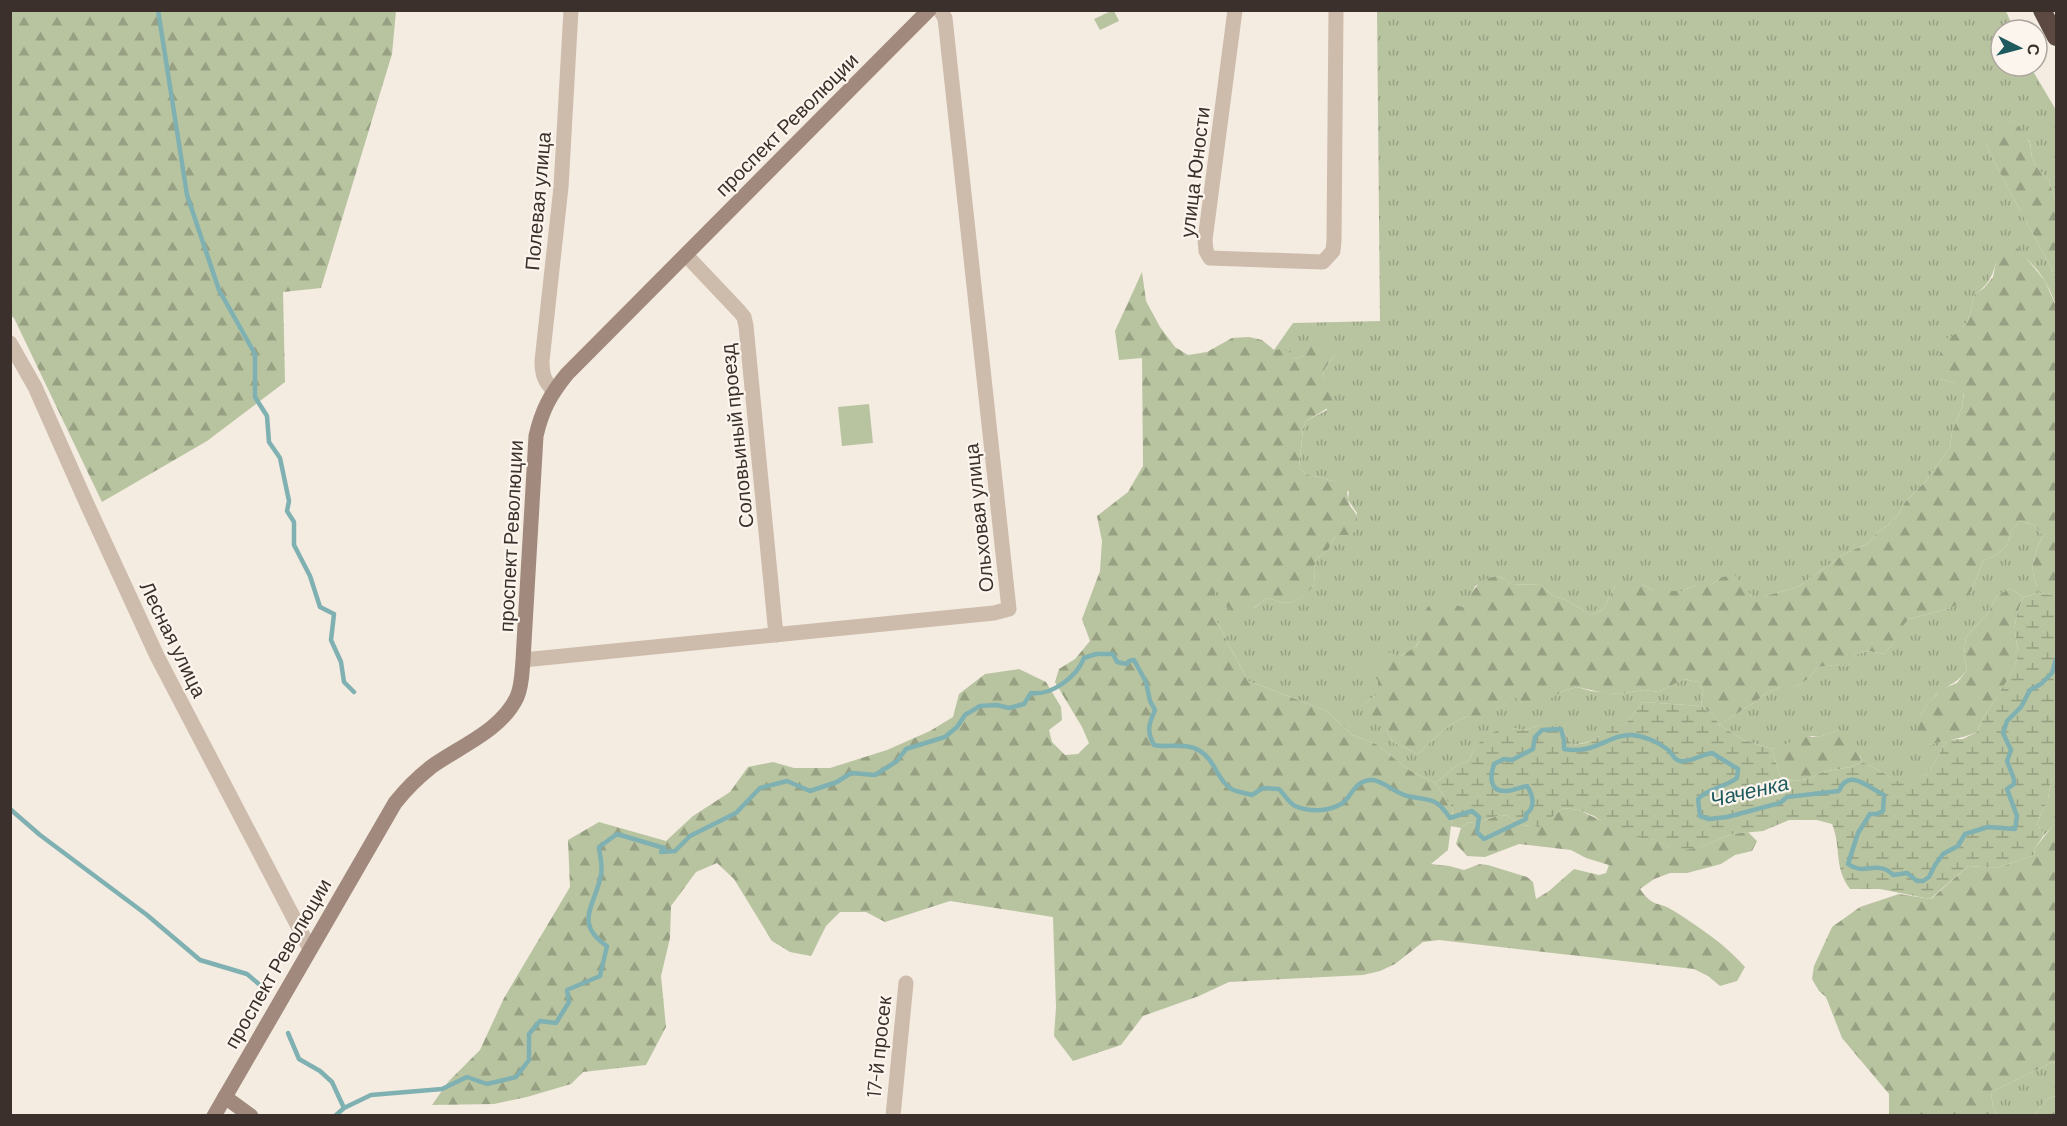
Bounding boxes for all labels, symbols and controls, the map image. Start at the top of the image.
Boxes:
north arrow [1989,18,2049,78]
text: С [2024,43,2044,57]
street label: проспект Революции [710,48,862,200]
street label: улица Юности [1174,105,1214,239]
street label: Полевая улица [519,130,555,271]
street label: Соловьиный проезд [714,342,758,529]
street label: проспект Революции [493,439,527,633]
street label: Ольховая улица [958,441,998,594]
street label: Лесная улица [136,577,213,702]
water label: Чаченка [1707,769,1791,811]
street label: проспект Революции [219,874,335,1052]
street label: 17-й просек [861,995,895,1099]

